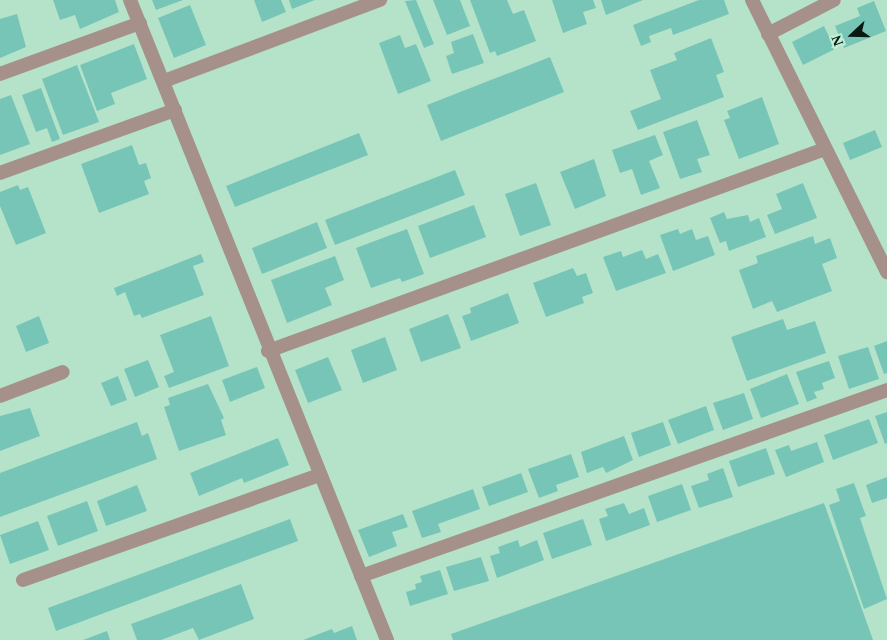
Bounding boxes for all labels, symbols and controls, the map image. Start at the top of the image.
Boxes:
north arrow [827,10,877,60]
text: N [829,33,846,48]

